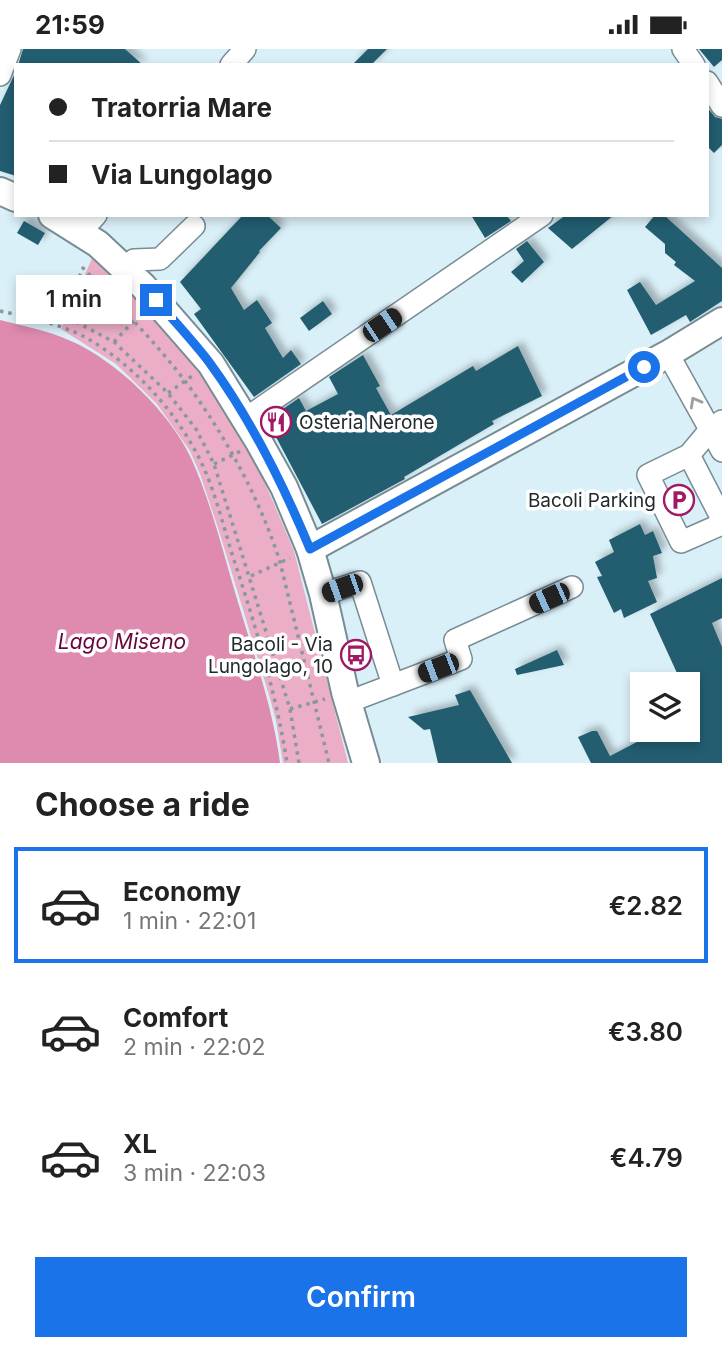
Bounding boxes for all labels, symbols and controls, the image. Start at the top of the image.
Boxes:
text: 21:59 [35,9,105,40]
text: Tratorria Mare [91,92,272,123]
text: Via Lungolago [91,159,273,190]
callout: 1 min [16,275,132,325]
route end [140,284,172,316]
text: 1 min [46,285,102,313]
car [359,305,406,345]
route start [628,351,660,383]
one-way arrow [690,397,703,410]
restaurant icon: Osteria Nerone [259,405,293,439]
place label: Osteria Nerone [299,411,435,434]
parking icon: Bacoli Parking [662,483,696,517]
place label: Bacoli Parking [528,489,656,512]
car [319,571,366,605]
car [526,580,573,616]
water label: Lago Miseno [58,629,186,654]
place label: Bacoli - Via Lungolago, 10 [208,633,333,678]
bus stop icon: Bacoli - Via Lungolago, 10 [339,638,373,672]
car [415,651,462,685]
map controls [630,672,700,742]
button: layers [630,672,700,742]
text: Choose a ride [35,785,250,824]
icon: car [39,874,102,937]
text: Economy [123,876,241,907]
text: €2.82 [609,890,683,921]
text: 1 min · 22:01 [123,907,256,935]
icon: car [39,1000,102,1063]
text: Comfort [123,1002,228,1033]
text: €3.80 [608,1016,683,1047]
text: 2 min · 22:02 [123,1033,266,1061]
icon: car [39,1126,102,1189]
text: XL [123,1128,157,1159]
text: €4.79 [610,1142,683,1173]
text: 3 min · 22:03 [123,1159,266,1187]
button: Confirm [35,1257,687,1337]

